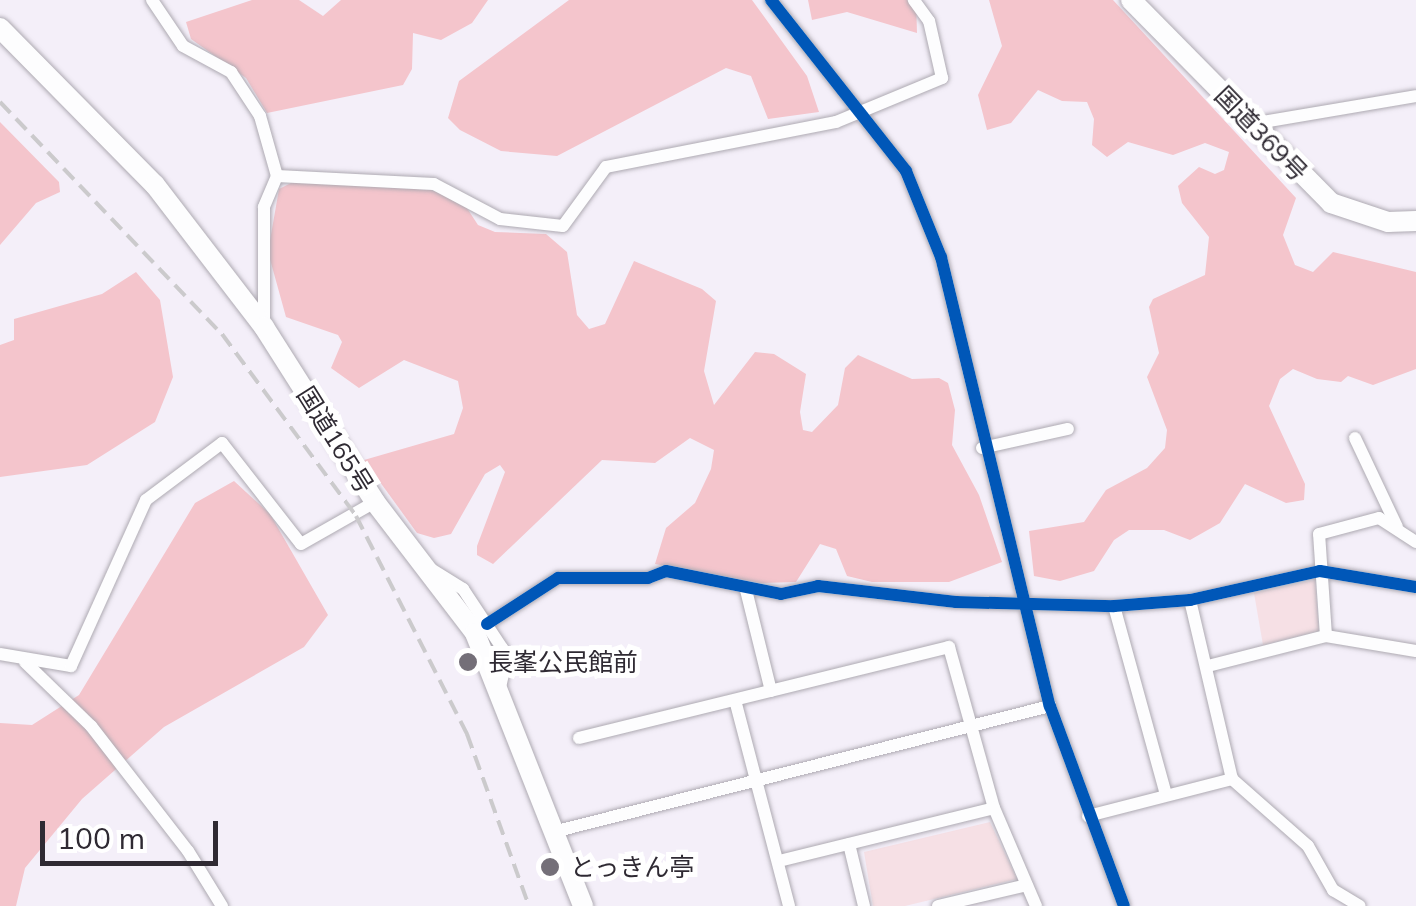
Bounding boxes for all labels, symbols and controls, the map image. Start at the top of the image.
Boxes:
street label: 国道369号 [1209,80,1313,188]
street label: 国道165号 [290,381,380,499]
place label: 長峯公民館前 [488,647,638,677]
marker: 長峯公民館前 [457,651,479,673]
scale bar [45,801,222,863]
text: 100 m [57,819,145,857]
place label: とっきん亭 [570,852,695,882]
marker: とっきん亭 [539,856,561,878]

